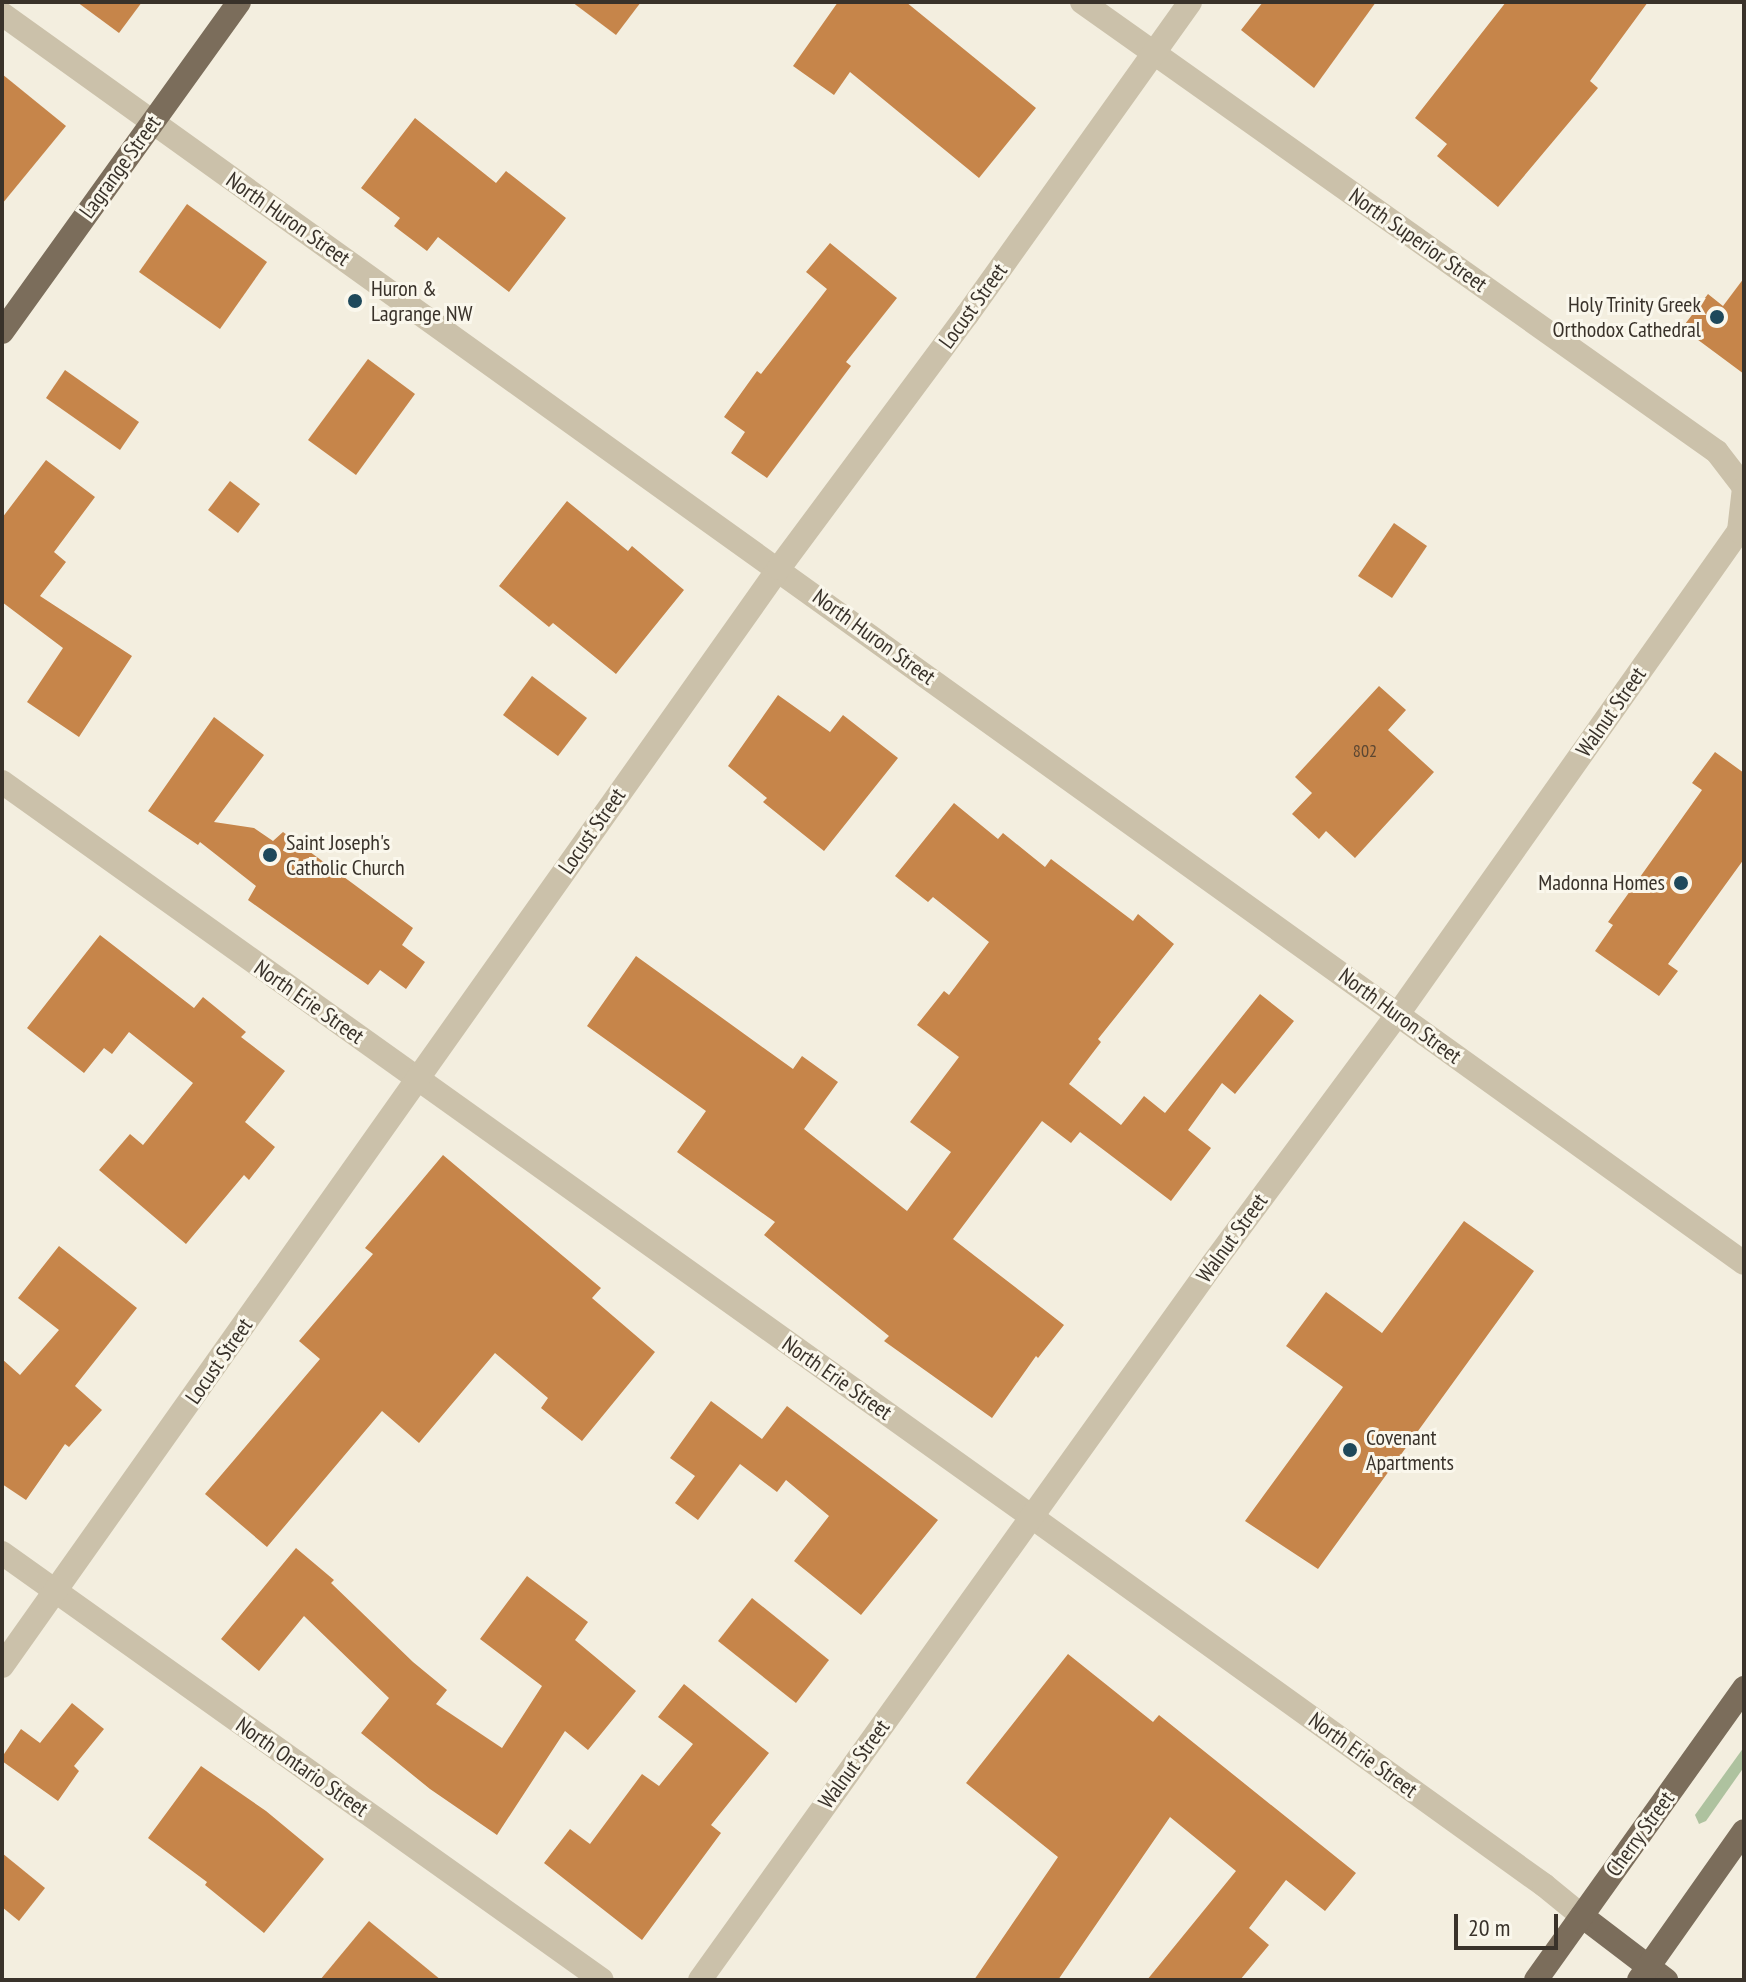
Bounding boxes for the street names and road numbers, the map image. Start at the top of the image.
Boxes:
street label: Lagrange Street [74,111,166,223]
street label: North Huron Street [221,167,355,271]
street label: North Superior Street [1344,183,1492,297]
street label: Locust Street [933,258,1013,354]
street label: North Huron Street [808,584,940,690]
street label: Walnut Street [1571,662,1651,762]
street label: Locust Street [553,783,631,879]
street label: North Erie Street [249,955,369,1049]
street label: North Huron Street [1334,963,1466,1069]
street label: Walnut Street [1191,1188,1273,1288]
street label: Locust Street [180,1313,258,1409]
street label: North Erie Street [777,1331,897,1425]
street label: North Erie Street [1304,1707,1422,1803]
street label: North Ontario Street [231,1712,373,1822]
street label: Walnut Street [813,1714,895,1814]
street label: Cherry Street [1600,1786,1680,1882]

